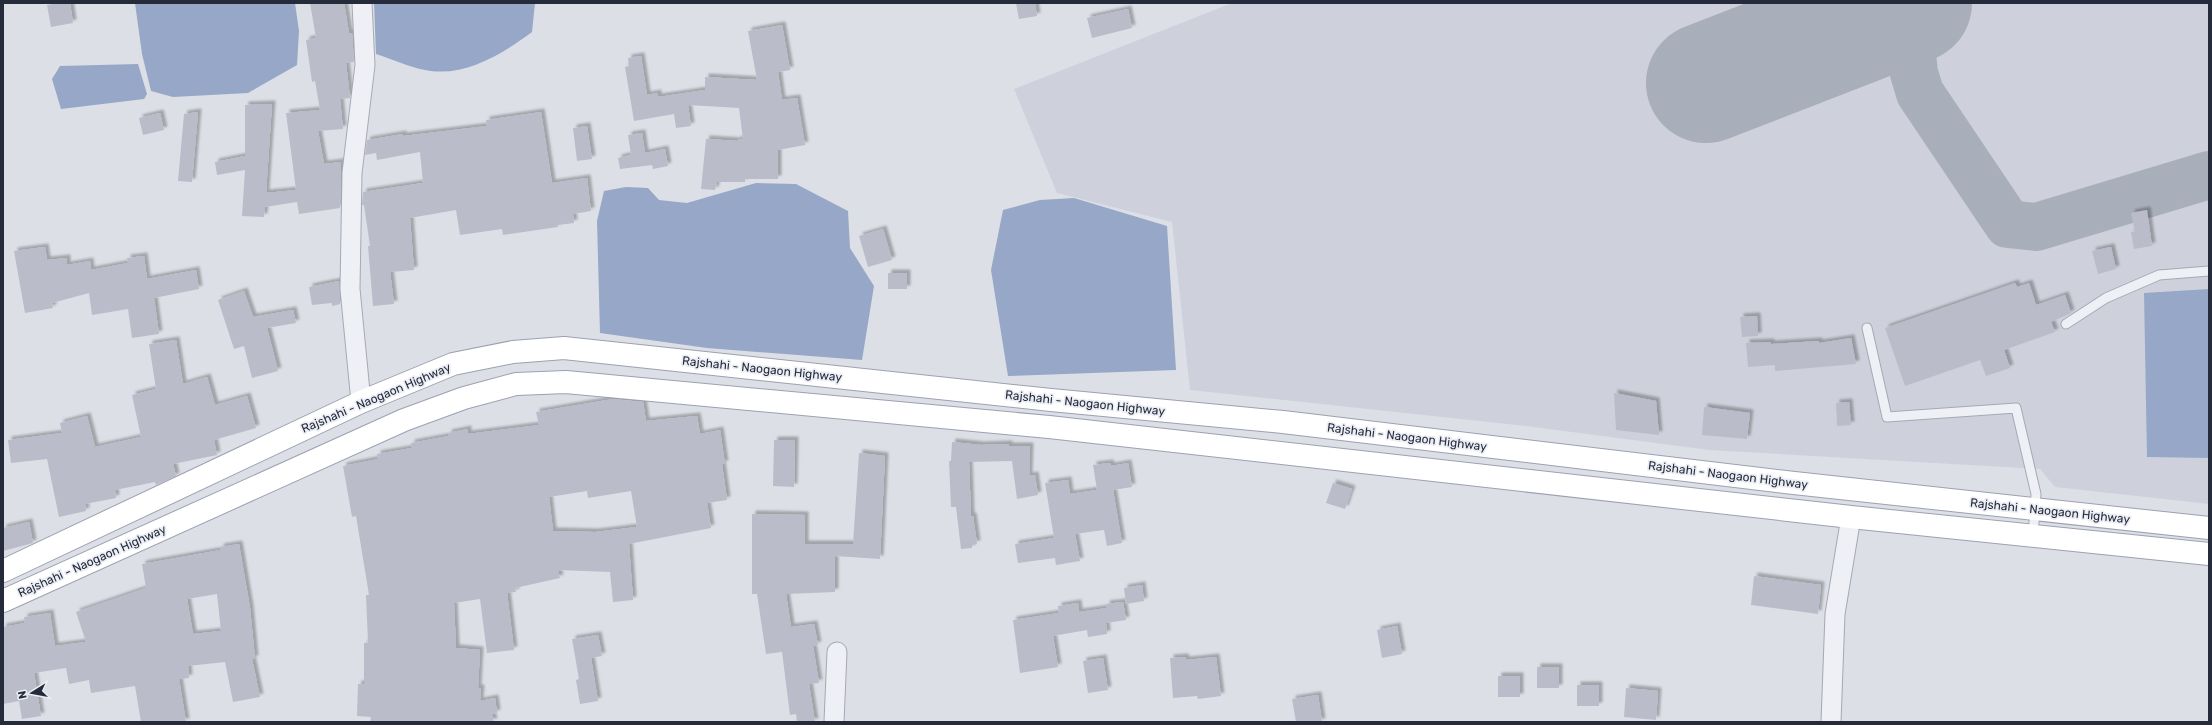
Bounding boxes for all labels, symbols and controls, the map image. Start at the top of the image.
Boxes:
street label: Rajshahi - Naogaon Highway [681,354,843,384]
street label: Rajshahi - Naogaon Highway [299,360,453,436]
street label: Rajshahi - Naogaon Highway [1004,388,1166,418]
street label: Rajshahi - Naogaon Highway [1326,420,1488,454]
street label: Rajshahi - Naogaon Highway [1647,458,1809,492]
street label: Rajshahi - Naogaon Highway [1969,496,2131,526]
street label: Rajshahi - Naogaon Highway [16,522,169,600]
north arrow [12,673,52,713]
text: N [16,690,30,700]

